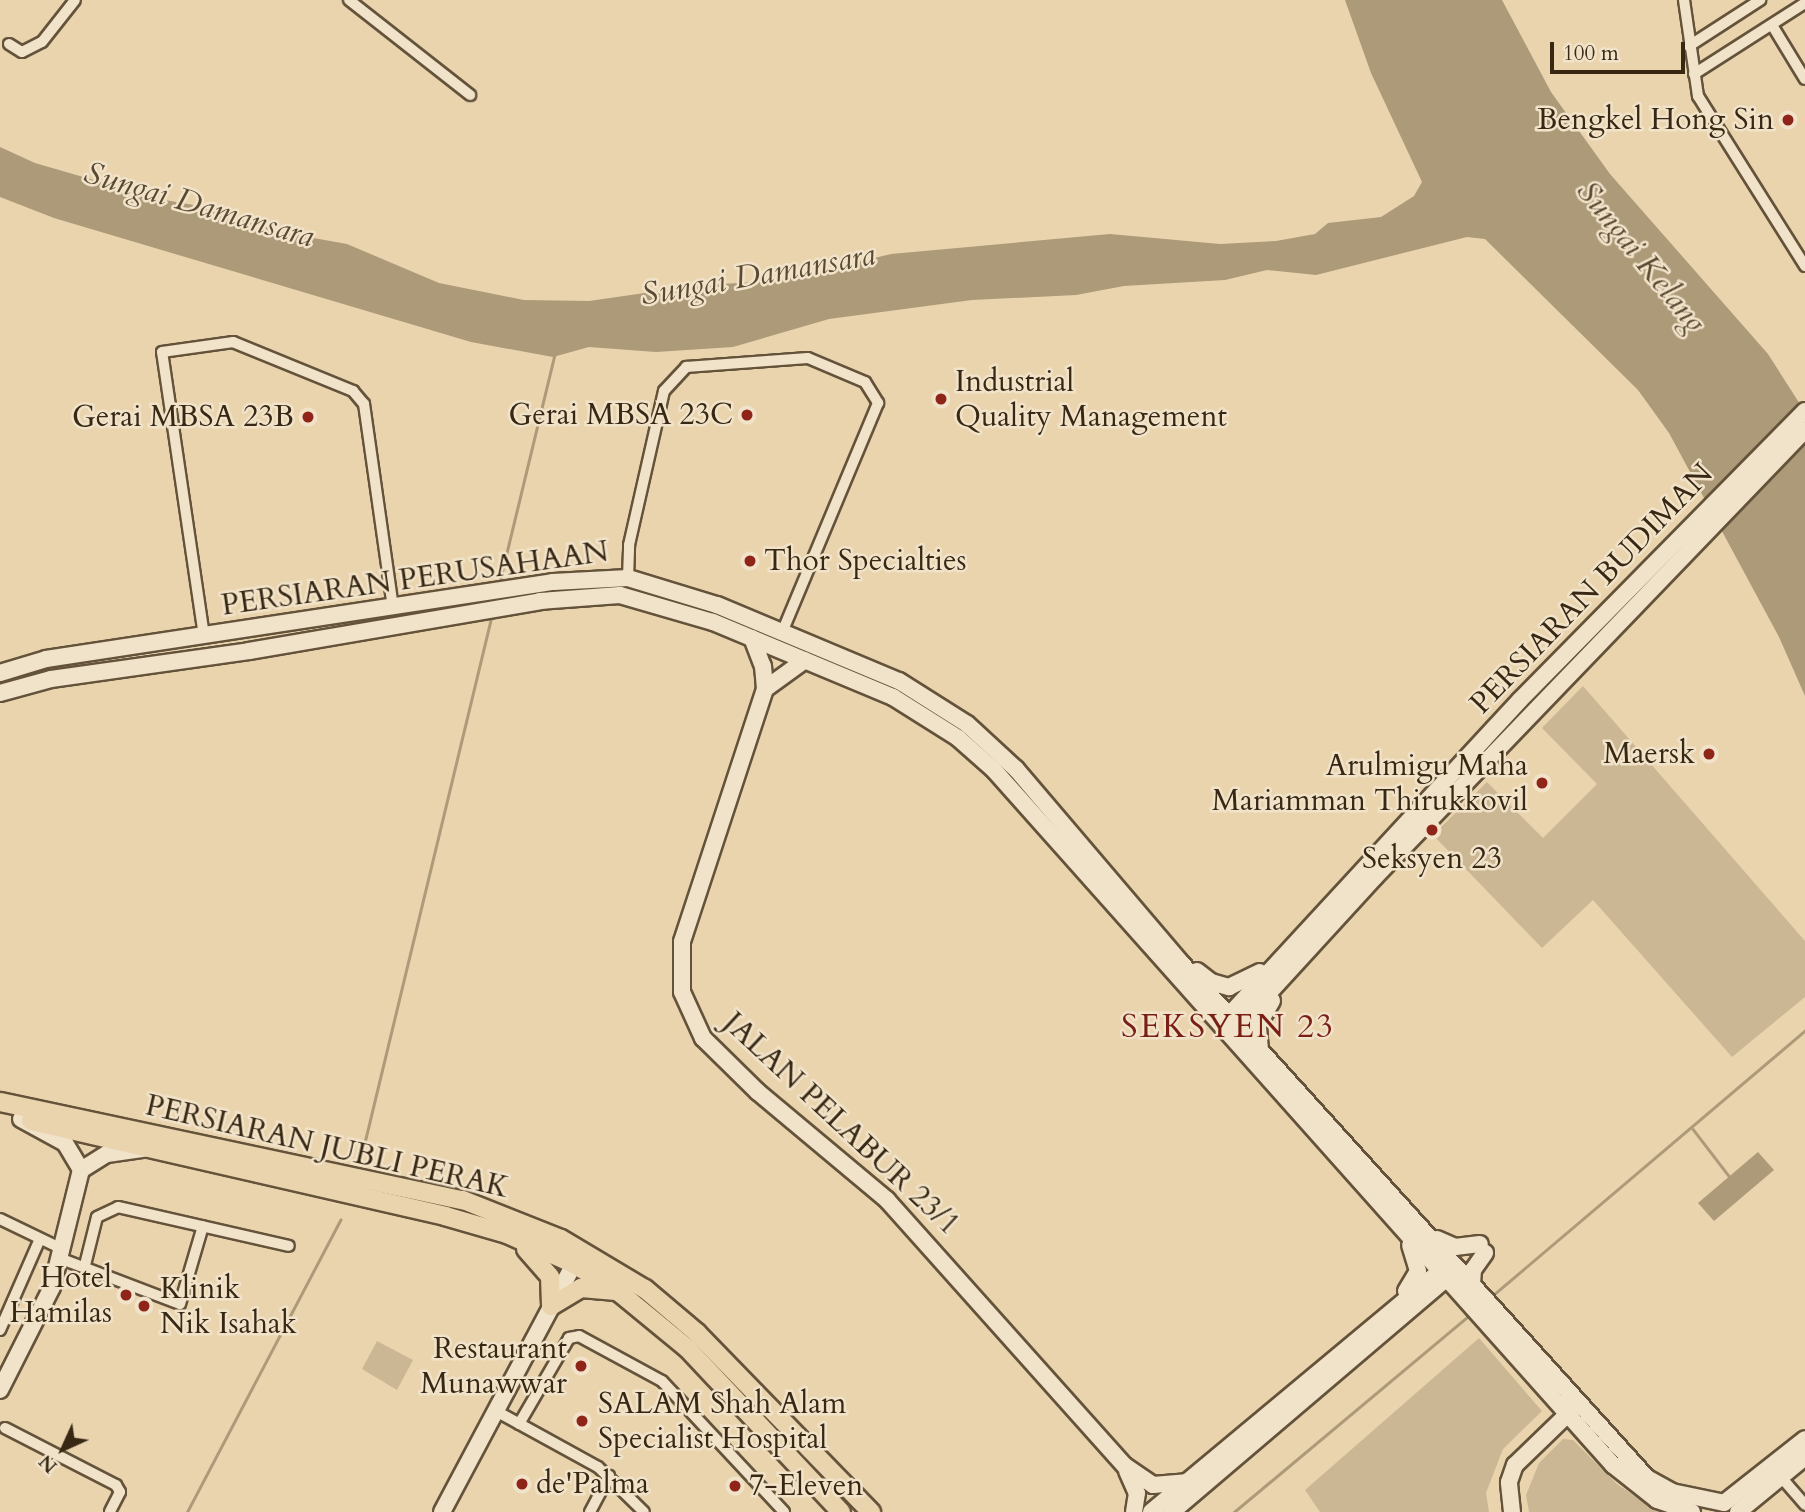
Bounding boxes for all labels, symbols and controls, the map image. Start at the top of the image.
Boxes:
scale bar [1553,28,1688,72]
text: 100 m [1563,39,1619,68]
place label: Bengkel Hong Sin [1537,102,1774,138]
marker: Bengkel Hong Sin [1780,112,1796,128]
water label: Sungai Damansara [80,154,318,256]
water label: Sungai Kelang [1568,173,1714,341]
water label: Sungai Damansara [638,235,878,315]
place label: Industrial Quality Management [955,364,1227,434]
marker: Industrial Quality Management [933,391,949,407]
place label: Gerai MBSA 23C [508,397,733,433]
place label: Gerai MBSA 23B [72,399,294,435]
marker: Gerai MBSA 23C [739,407,755,423]
marker: Gerai MBSA 23B [300,409,316,425]
street label: PERSIARAN BUDIMAN [1463,456,1721,722]
street label: PERSIARAN PERUSAHAAN [219,534,611,624]
place label: Thor Specialties [764,543,967,579]
marker: Thor Specialties [742,553,758,569]
place label: Maersk [1603,736,1695,772]
marker: Maersk [1701,746,1717,762]
place label: Arulmigu Maha Mariamman Thirukkovil [1212,748,1528,818]
marker: Arulmigu Maha Mariamman Thirukkovil [1534,775,1550,791]
marker: Seksyen 23 [1424,822,1440,838]
place label: Seksyen 23 [1362,841,1502,877]
street label: JALAN PELABUR 23/1 [715,1005,967,1243]
district label: SEKSYEN 23 [1122,1007,1334,1047]
street label: PERSIARAN JUBLI PERAK [142,1088,512,1206]
place label: Hotel Hamilas [10,1260,112,1330]
place label: Klinik Nik Isahak [160,1271,297,1342]
marker: Hotel Hamilas [118,1287,134,1303]
marker: Klinik Nik Isahak [134,1296,154,1316]
place label: Restaurant Munawwar [420,1331,567,1402]
marker: Restaurant Munawwar [573,1358,589,1374]
place label: SALAM Shah Alam Specialist Hospital [598,1386,846,1456]
marker: SALAM Shah Alam Specialist Hospital [572,1411,592,1431]
north arrow [28,1414,98,1484]
text: N [33,1449,63,1479]
place label: de'Palma [536,1466,649,1502]
place label: 7-Eleven [749,1468,863,1504]
marker: de'Palma [514,1476,530,1492]
marker: 7-Eleven [727,1478,743,1494]

